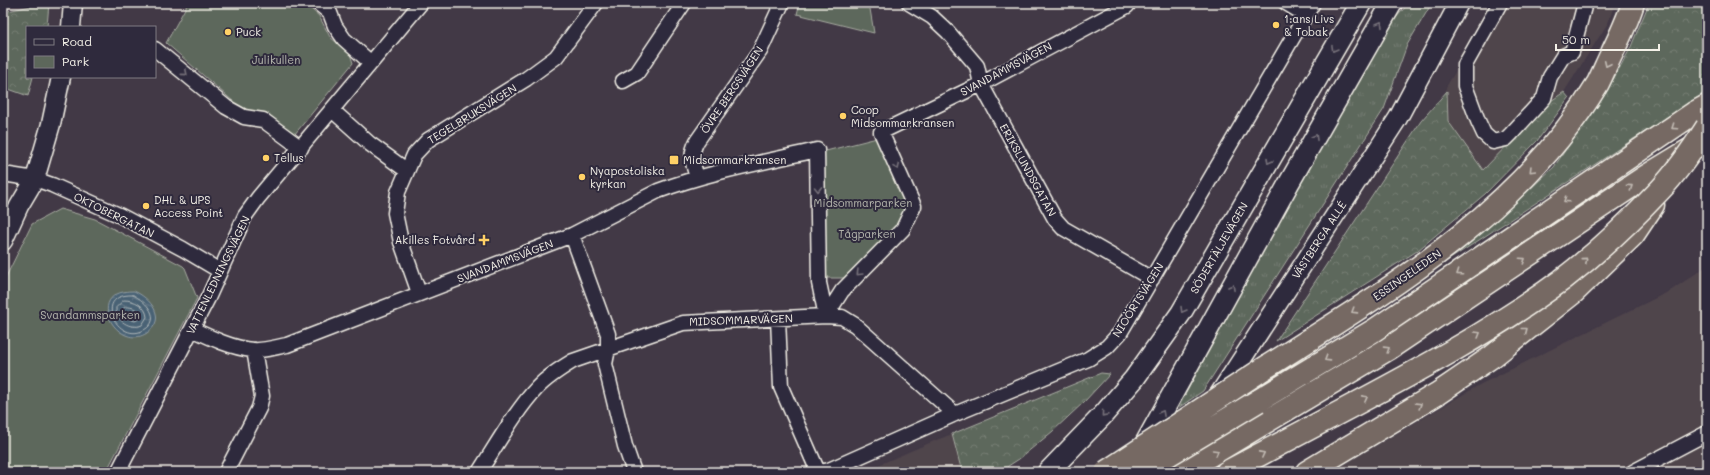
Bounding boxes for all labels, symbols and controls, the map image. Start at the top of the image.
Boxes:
place label: 1:ans Livs & Tobak [1284,11,1334,39]
marker: 1:ans Livs & Tobak [1271,20,1281,30]
one-way arrow [1375,21,1383,28]
place label: Puck [236,24,261,39]
legend [26,26,156,78]
scale bar [1556,26,1659,52]
marker: Puck [223,27,233,37]
text: 50 m [1562,31,1590,47]
text: Road [62,33,92,49]
street label: SVANDAMMSVÄGEN [957,38,1054,99]
street label: ÖVRE BERGSVÄGEN [697,43,766,136]
one-way arrow [1332,45,1339,52]
park label: Julikullen [252,52,300,67]
text: Park [62,53,89,69]
one-way arrow [1604,60,1612,68]
one-way arrow [181,69,188,76]
street label: TEGELBRUKSVÄGEN [424,80,519,147]
place label: Coop Midsommarkransen [851,102,954,130]
marker: Coop Midsommarkransen [838,111,848,121]
street label: ERIKSLUNDSGATAN [997,121,1060,219]
one-way arrow [1671,122,1678,130]
one-way arrow [1311,134,1318,141]
place label: Tellus [274,150,304,165]
place label: Midsommarkransen [683,152,786,167]
marker: Tellus [261,153,271,163]
marker: Midsommarkransen [668,154,680,166]
one-way arrow [1267,157,1274,164]
place label: Nyapostoliska kyrkan [590,163,665,191]
one-way arrow [892,163,900,171]
one-way arrow [1529,165,1537,173]
marker: Nyapostoliska kyrkan [577,172,587,182]
one-way arrow [1626,184,1633,192]
one-way arrow [814,186,822,192]
street label: OKTOBERGATAN [71,189,157,241]
place label: DHL & UPS Access Point [154,192,223,220]
park label: Midsommarparken [814,195,912,210]
one-way arrow [1563,195,1570,203]
street label: VÄSTBERGA ALLÉ [1288,198,1349,282]
street label: SÖDERTÄLJEVÄGEN [1186,199,1251,296]
marker: DHL & UPS Access Point [141,201,151,211]
street label: VATTENLEDNINGSVÄGEN [182,213,253,337]
park label: Tågparken [838,226,896,241]
place label: Akilles Fotvård [395,232,475,247]
marker: Akilles Fotvård [478,234,490,246]
street label: SVANDAMMSVÄGEN [455,235,555,286]
street label: ESSINGELEDEN [1370,245,1444,304]
one-way arrow [1518,257,1525,264]
one-way arrow [1581,258,1588,265]
street label: NIOÖRTSVÄGEN [1109,260,1167,340]
one-way arrow [856,268,864,276]
one-way arrow [1456,268,1463,275]
one-way arrow [1227,284,1234,291]
one-way arrow [1180,306,1187,313]
park label: Svandammsparken [40,307,140,322]
one-way arrow [1351,307,1358,314]
street label: MIDSOMMARVÄGEN [689,310,793,329]
one-way arrow [1521,328,1528,335]
one-way arrow [1474,332,1481,339]
one-way arrow [1383,347,1390,354]
one-way arrow [1324,355,1331,362]
one-way arrow [1361,396,1369,403]
one-way arrow [1415,402,1422,410]
one-way arrow [1102,409,1109,416]
one-way arrow [1157,410,1165,417]
one-way arrow [1212,450,1219,457]
one-way arrow [1258,451,1265,458]

